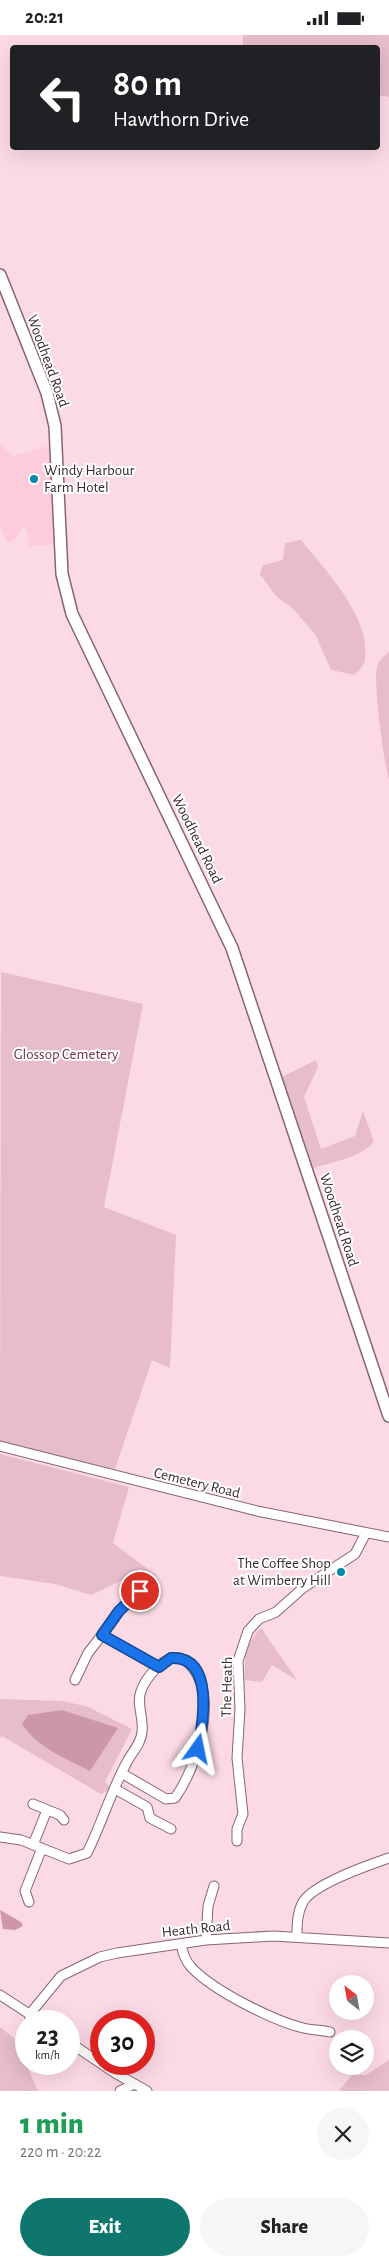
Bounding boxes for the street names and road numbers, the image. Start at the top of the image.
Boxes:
street label: Woodhead Road [24,313,72,409]
street label: Woodhead Road [169,792,225,886]
street label: Woodhead Road [317,1172,361,1269]
street label: Cemetery Road [152,1465,242,1501]
street label: The Heath [219,1656,235,1718]
street label: Heath Road [161,1918,231,1940]

